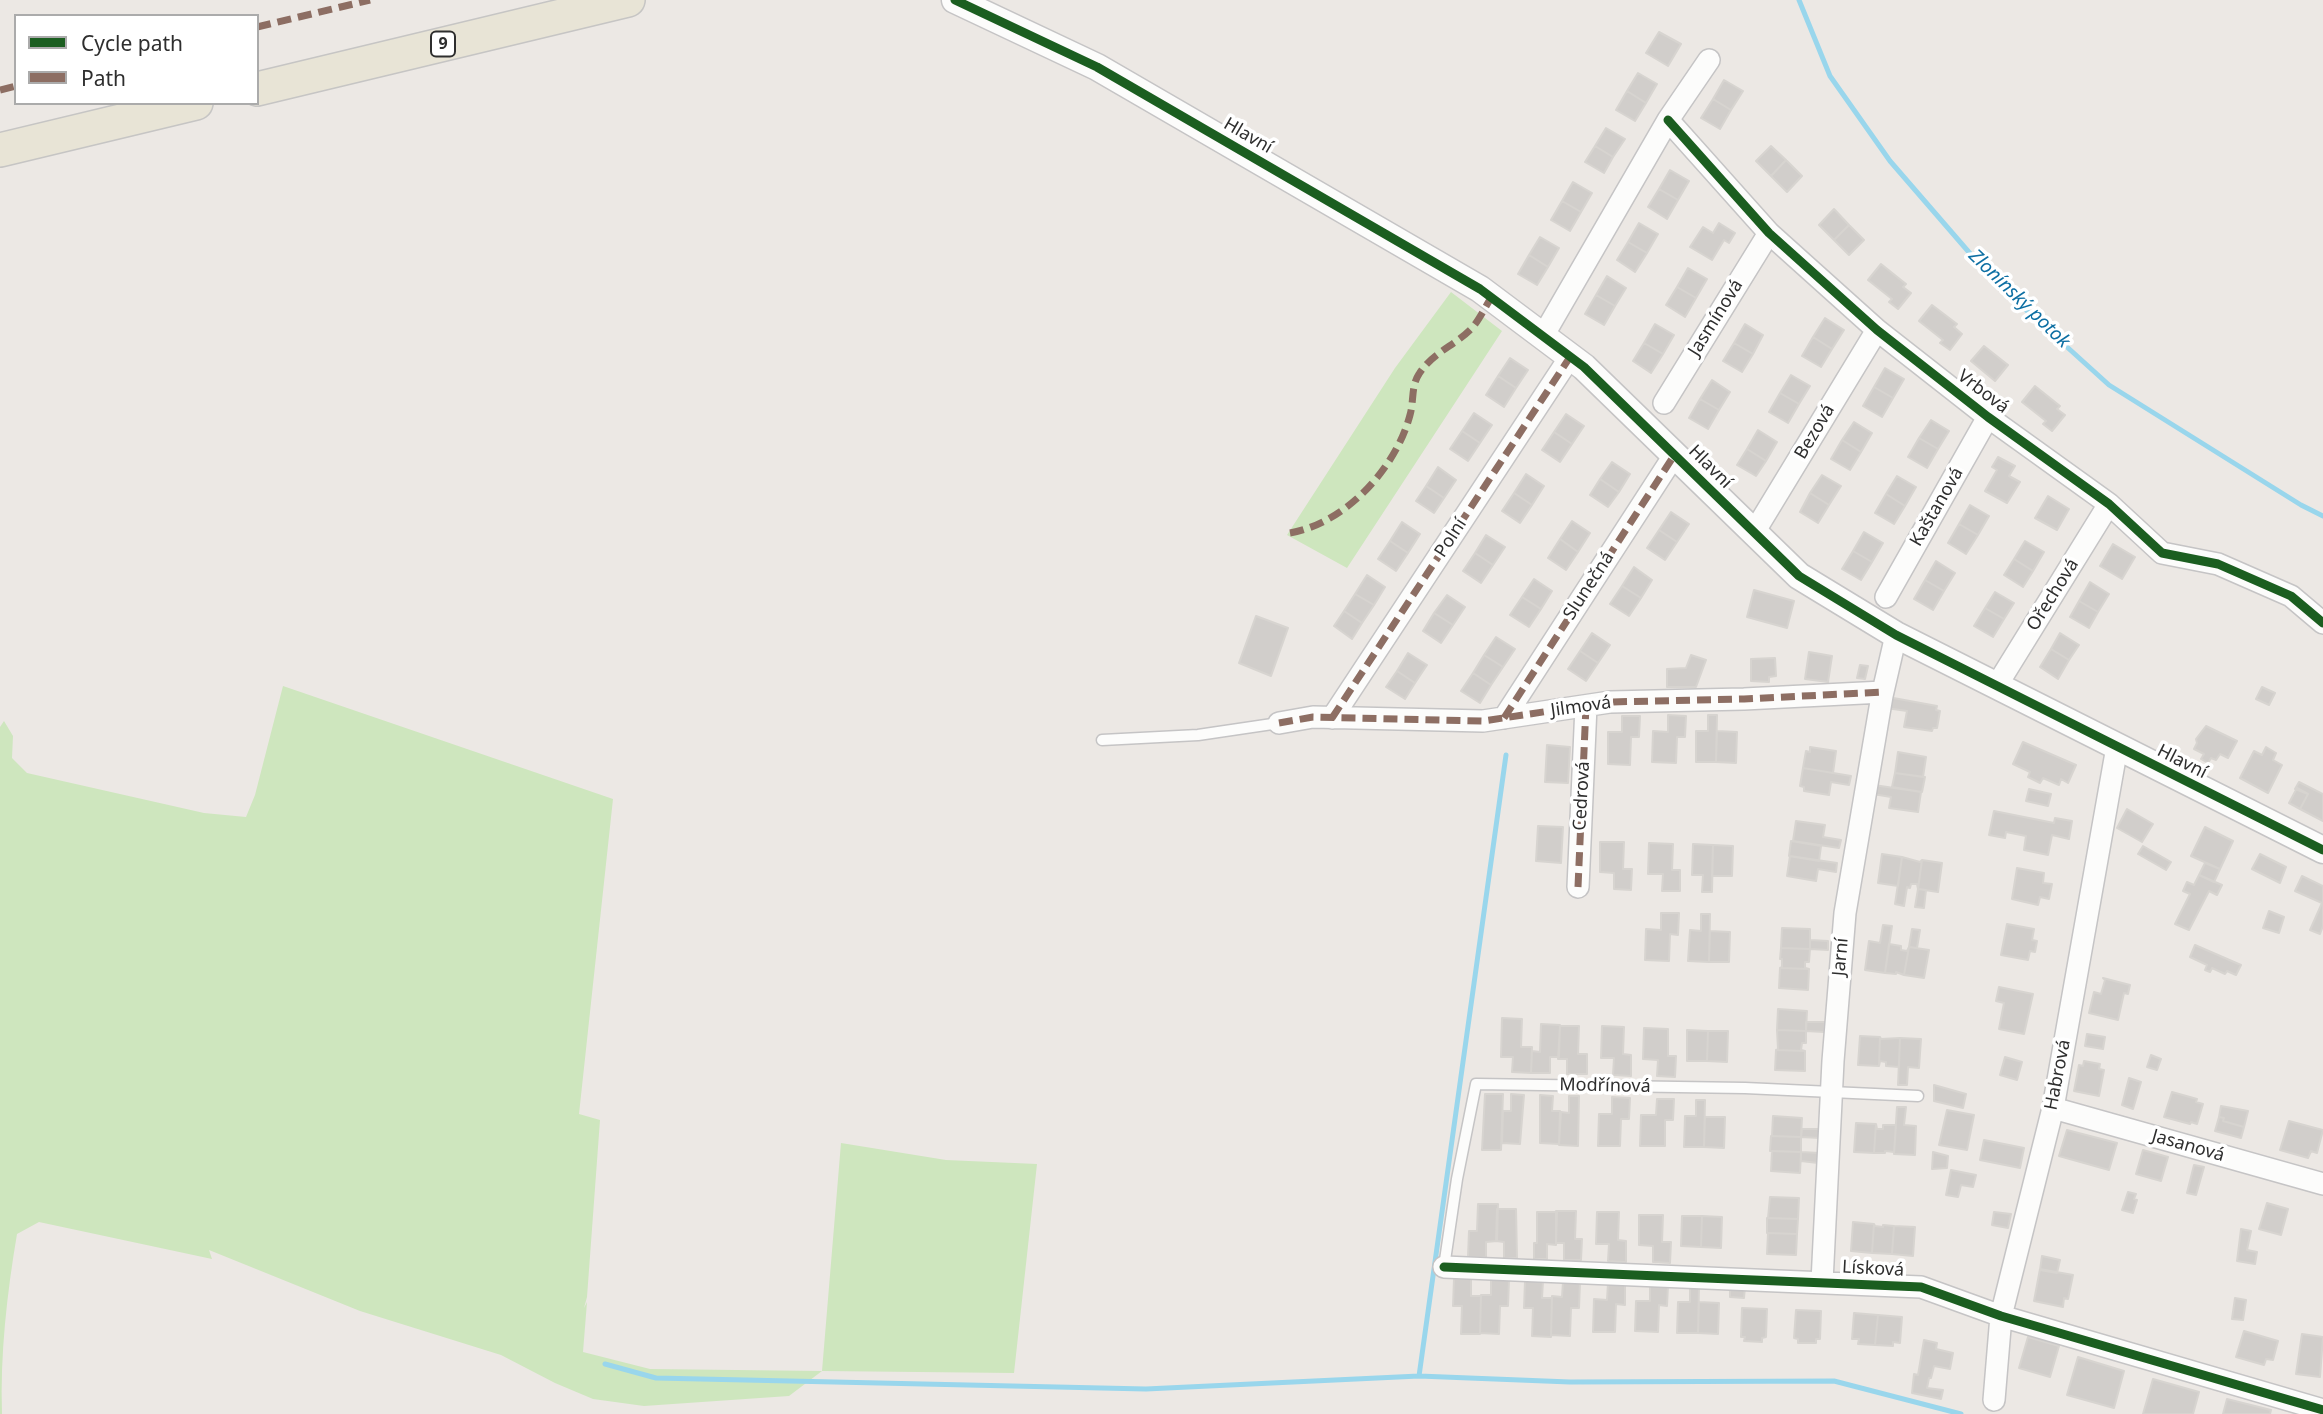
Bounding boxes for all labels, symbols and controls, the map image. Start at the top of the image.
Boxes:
legend [14,14,259,105]
text: Cycle path [81,29,183,57]
road number: 9 [431,32,455,56]
text: Path [81,64,126,92]
street label: Hlavní [1220,113,1276,159]
water label: Zlonínský potok [1964,245,2074,353]
street label: Jasmínová [1684,276,1748,360]
street label: Vrbová [1953,366,2013,418]
street label: Bezová [1790,401,1840,463]
street label: Hlavní [1684,441,1736,493]
street label: Kaštanová [1906,464,1968,550]
street label: Polní [1430,514,1472,562]
street label: Slunečná [1559,548,1619,624]
street label: Ořechová [2022,555,2084,635]
street label: Jilmová [1549,692,1613,722]
street label: Hlavní [2153,740,2211,784]
street label: Cedrová [1569,761,1595,831]
street label: Jarní [1829,937,1853,977]
street label: Habrová [2041,1038,2075,1112]
street label: Modřínová [1559,1074,1651,1098]
street label: Jasanová [2149,1125,2227,1167]
street label: Lísková [1841,1257,1905,1281]

